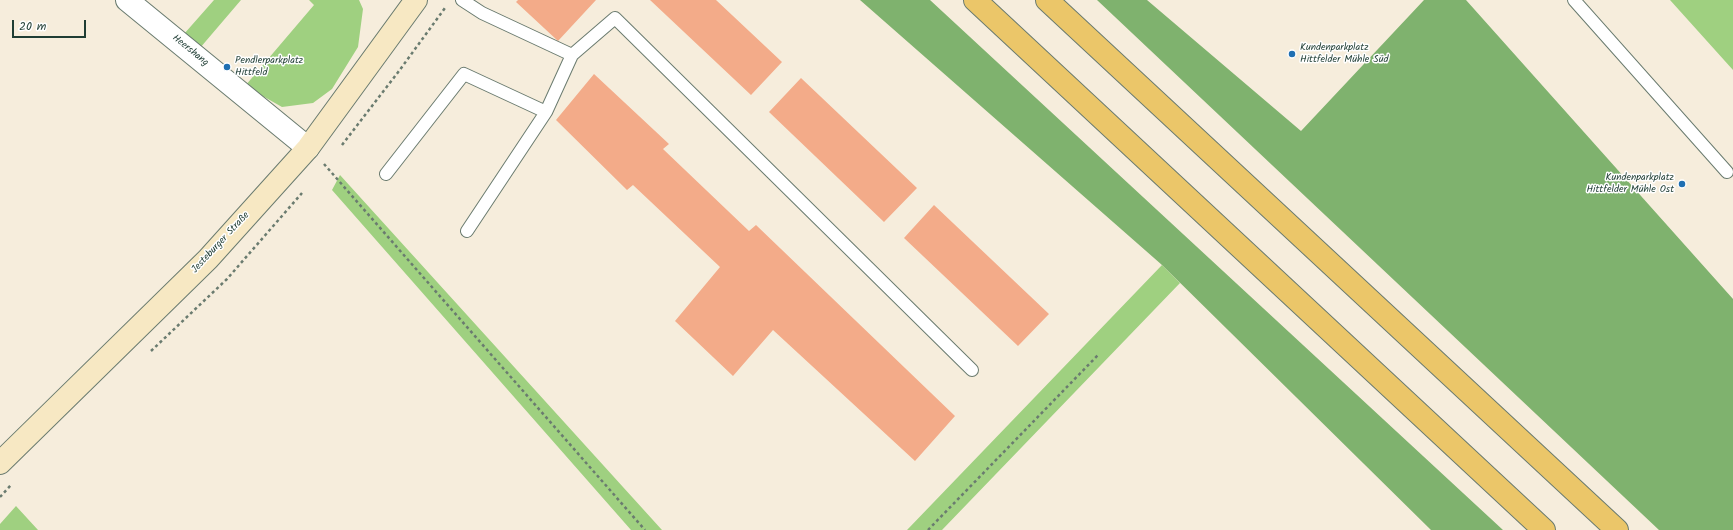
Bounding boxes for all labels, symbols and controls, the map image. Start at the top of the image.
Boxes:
scale bar [14,12,88,38]
text: 20 m [19,17,46,36]
street label: Heershang [169,33,211,69]
place label: Kundenparkplatz Hittfelder Mühle Süd [1300,42,1388,66]
marker: Kundenparkplatz Hittfelder Mühle Süd [1287,49,1297,59]
place label: Pendlerparkplatz Hittfeld [235,55,303,78]
marker: Pendlerparkplatz Hittfeld [222,62,232,72]
place label: Kundenparkplatz Hittfelder Mühle Ost [1586,172,1674,196]
marker: Kundenparkplatz Hittfelder Mühle Ost [1677,179,1687,189]
street label: Jesteburger Straße [190,210,252,276]

